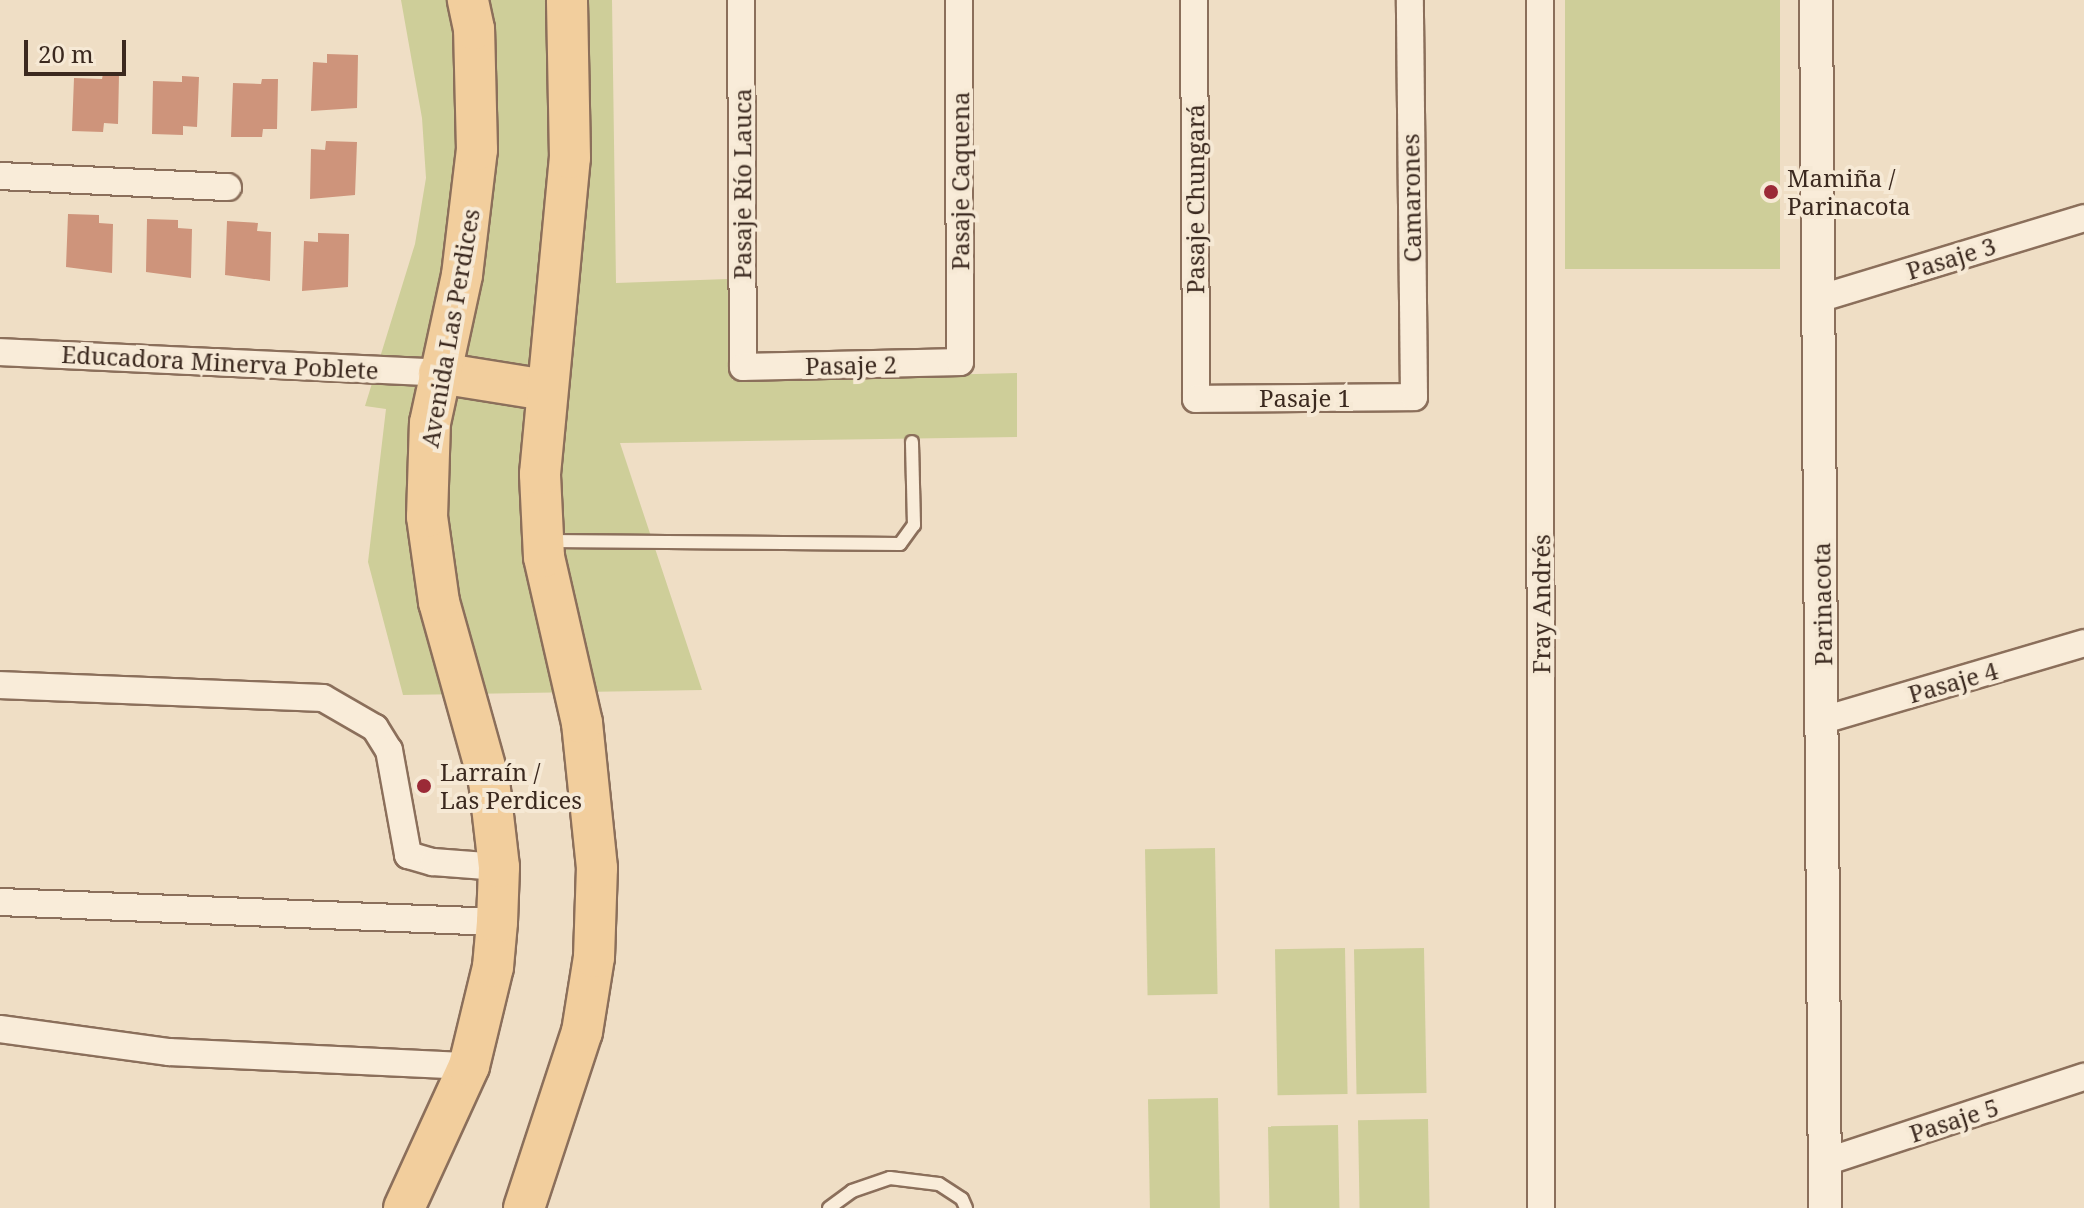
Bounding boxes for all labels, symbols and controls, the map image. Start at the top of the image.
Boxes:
scale bar [28,24,130,74]
text: 20 m [38,37,94,70]
street label: Pasaje Río Lauca [728,88,756,280]
street label: Pasaje Caquena [946,92,974,270]
street label: Pasaje Chungará [1181,104,1209,294]
street label: Camarones [1395,133,1427,263]
place label: Mamiña / Parinacota [1787,164,1911,220]
marker: Mamiña / Parinacota [1762,183,1780,201]
street label: Avenida Las Perdices [415,206,485,450]
street label: Pasaje 3 [1903,231,1999,285]
street label: Educadora Minerva Poblete [61,339,379,385]
street label: Pasaje 2 [805,350,897,380]
street label: Pasaje 1 [1259,384,1351,412]
street label: Fray Andrés [1527,534,1555,674]
street label: Parinacota [1807,542,1837,666]
street label: Pasaje 4 [1905,655,2001,709]
place label: Larraín / Las Perdices [440,758,582,814]
marker: Larraín / Las Perdices [415,777,433,795]
street label: Pasaje 5 [1906,1092,2002,1148]

